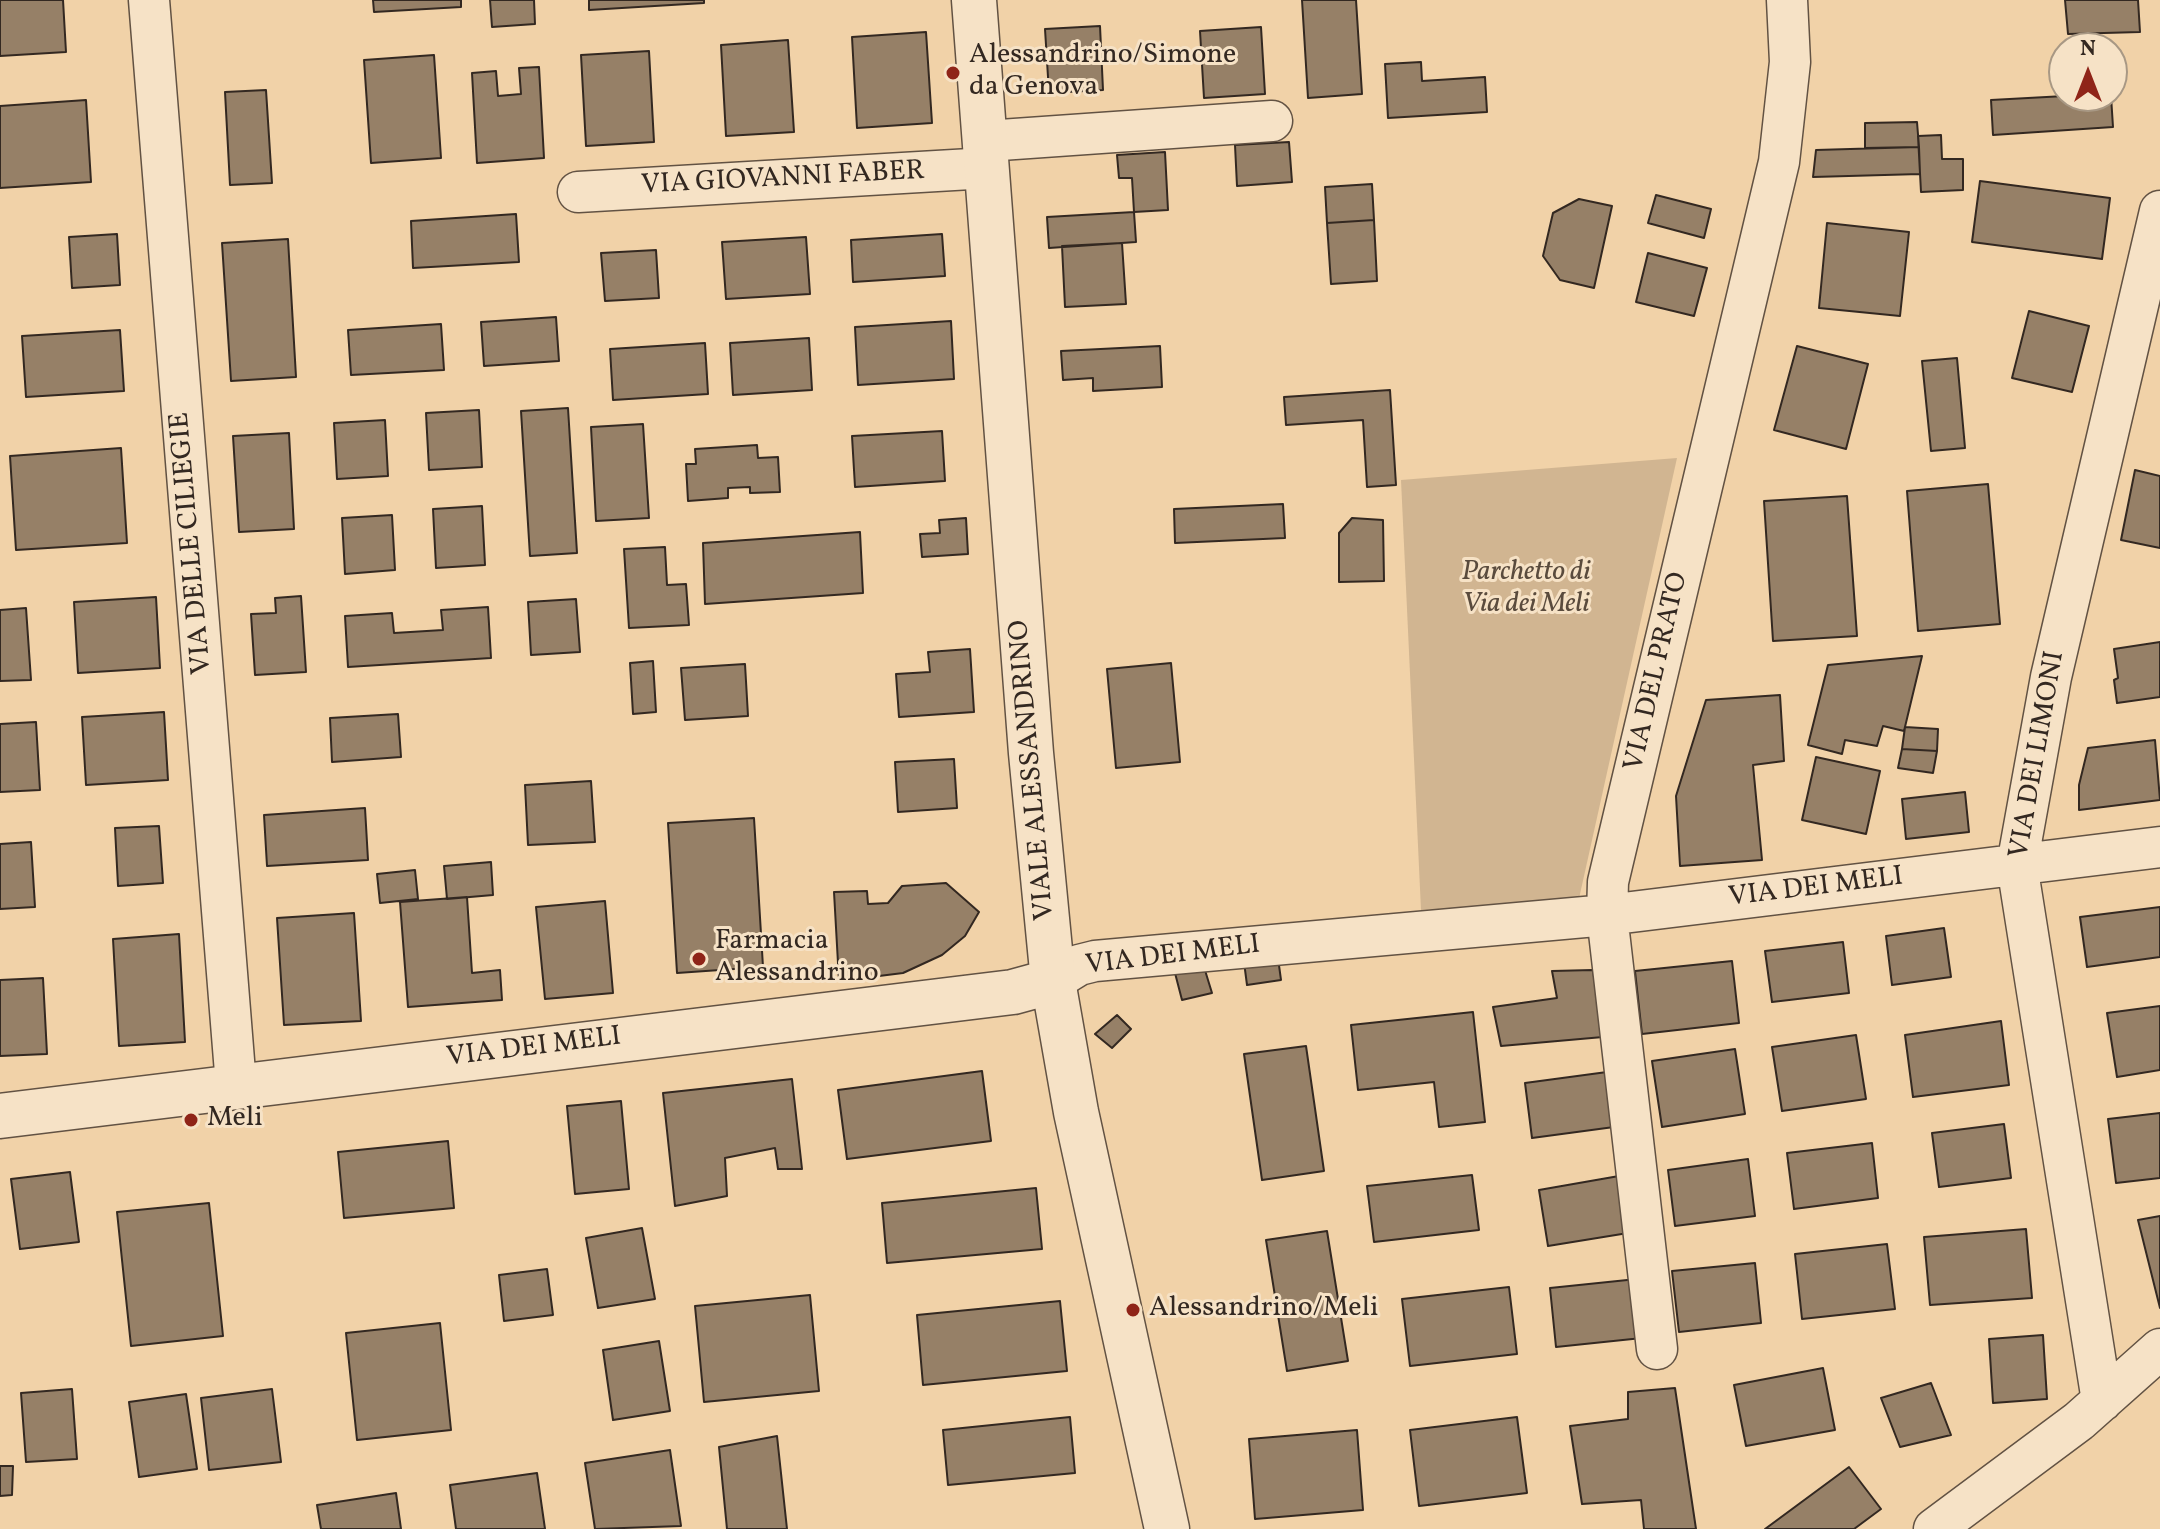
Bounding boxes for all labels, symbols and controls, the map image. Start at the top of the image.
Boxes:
north arrow [2048,32,2128,112]
text: N [2080,34,2096,65]
place label: Alessandrino/Simone da Genova [969,40,1236,106]
marker: Alessandrino/Simone da Genova [944,64,962,82]
street label: VIA GIOVANNI FABER [640,156,926,204]
street label: VIA DELLE CILIEGIE [165,410,221,676]
park label: Parchetto di Via dei Meli [1461,557,1591,623]
street label: VIA DEL PRATO [1619,569,1697,775]
street label: VIALE ALESSANDRINO [1004,618,1064,922]
street label: VIA DEI LIMONI [2004,649,2074,861]
street label: VIA DEI MELI [1727,862,1905,916]
place label: Farmacia Alessandrino [715,926,879,992]
street label: VIA DEI MELI [1084,930,1262,984]
marker: Farmacia Alessandrino [690,950,708,968]
street label: VIA DEI MELI [445,1022,623,1076]
place label: Meli [207,1103,263,1137]
marker: Meli [182,1111,200,1129]
place label: Alessandrino/Meli [1149,1293,1378,1327]
marker: Alessandrino/Meli [1124,1301,1142,1319]

